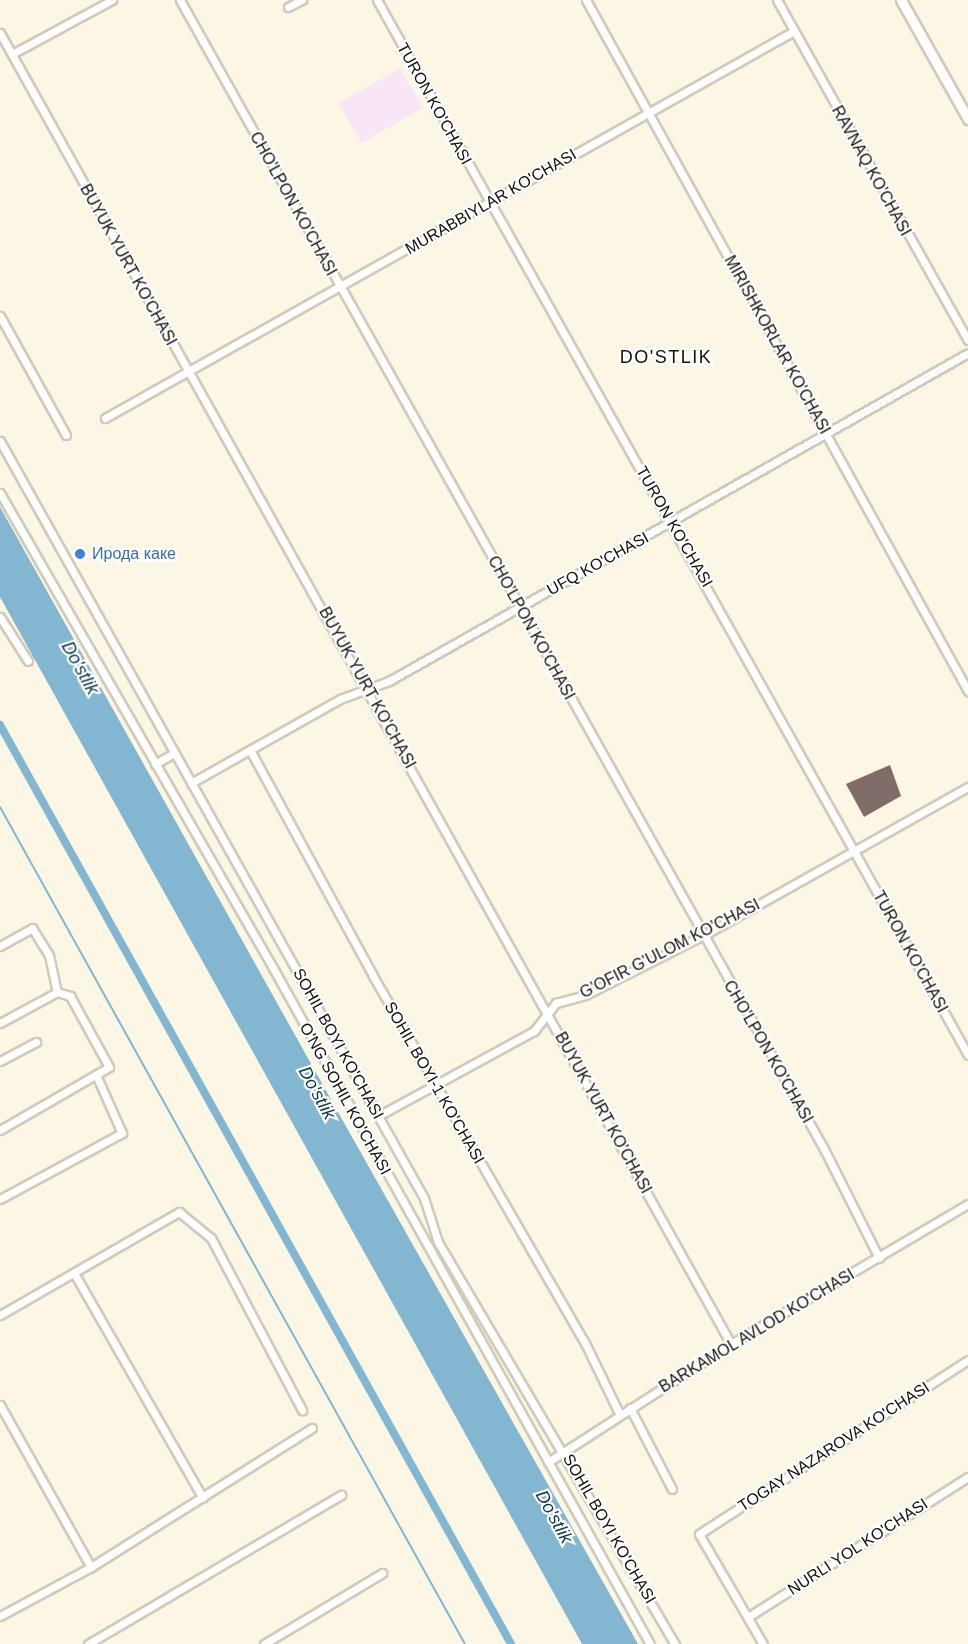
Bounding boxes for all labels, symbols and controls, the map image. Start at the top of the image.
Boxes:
street label: TURON KO'CHASI [393,40,475,168]
street label: RAVNAQ KO'CHASI [827,103,915,239]
street label: CHO'LPON KO'CHASI [245,129,341,279]
street label: MURABBIYLAR KO'CHASI [402,145,580,259]
street label: BUYUK YURT KO'CHASI [75,181,181,349]
street label: MIRISHKORLAR KO'CHASI [720,252,834,438]
district label: DO'STLIK [620,346,712,368]
street label: TURON KO'CHASI [632,463,716,591]
street label: UFQ KO'CHASI [544,528,652,600]
place label: Ирода каке [92,544,176,564]
marker: Ирода каке [73,547,87,561]
street label: CHO'LPON KO'CHASI [483,553,579,703]
street label: BUYUK YURT KO'CHASI [314,604,420,772]
water label: Do'stlik [57,638,103,698]
street label: TURON KO'CHASI [869,888,951,1016]
street label: G'OFIR G'ULOM KO'CHASI [577,895,763,1003]
street label: SOHIL BOYI KO'CHASI [288,965,388,1123]
street label: CHO'LPON KO'CHASI [719,977,817,1127]
street label: SOHIL BOYI-1 KO'CHASI [380,998,488,1168]
street label: O'NG SOHIL KO'CHASI [295,1019,395,1179]
street label: BUYUK YURT KO'CHASI [550,1029,656,1197]
water label: Do'stlik [294,1063,340,1123]
street label: BARKAMOL AVLOD KO'CHASI [655,1265,859,1397]
street label: TOGAY NAZAROVA KO'CHASI [734,1378,934,1516]
street label: SOHIL BOYI KO'CHASI [558,1450,660,1608]
water label: Do'stlik [531,1487,577,1547]
street label: NURLI YOL KO'CHASI [784,1494,932,1600]

